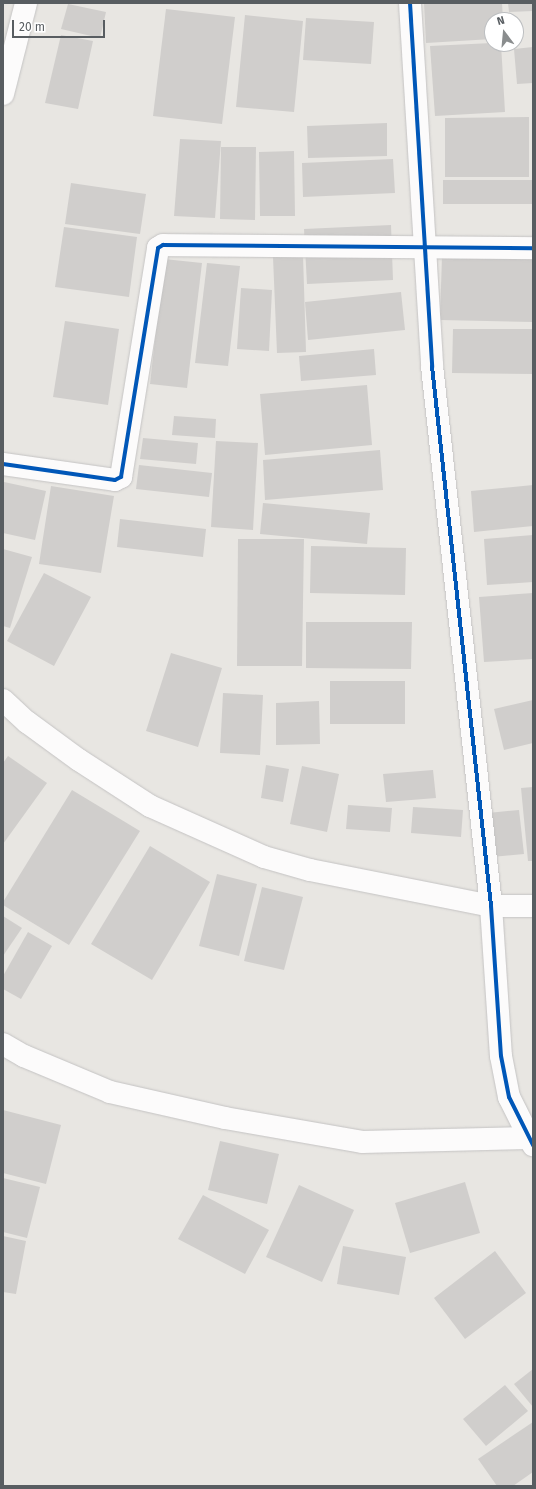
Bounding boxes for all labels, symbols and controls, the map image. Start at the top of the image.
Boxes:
scale bar [14,12,107,38]
north arrow [484,12,524,52]
text: N [496,14,506,28]
text: 20 m [19,20,45,34]

